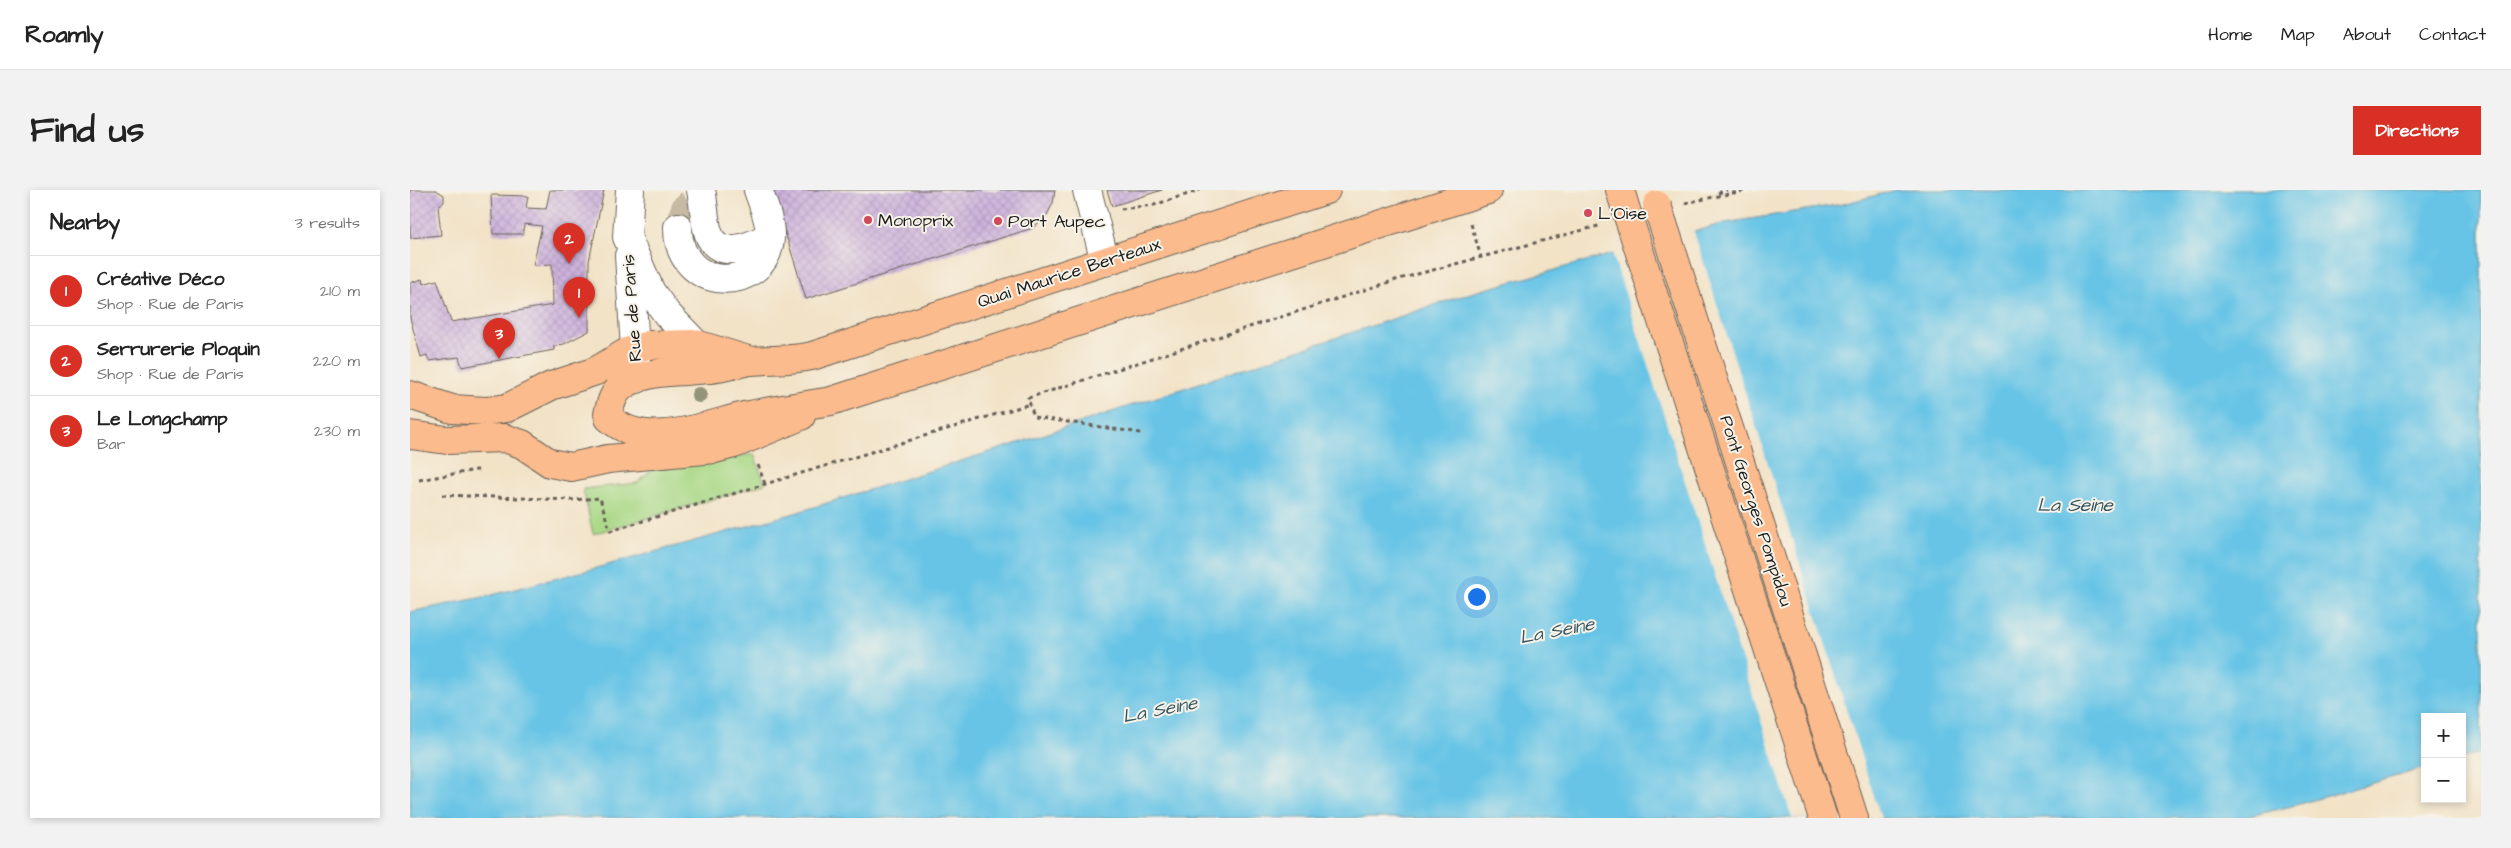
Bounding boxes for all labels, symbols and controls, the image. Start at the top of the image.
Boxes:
text: Roamly [25,18,103,52]
text: Home [2208,22,2253,47]
text: Map [2281,22,2315,47]
text: About [2343,22,2391,47]
text: Contact [2419,22,2486,47]
text: Find us [30,106,144,155]
button: Directions [2353,106,2481,155]
place label: L'Oise [1598,201,1647,226]
marker: L'Oise [1582,207,1594,219]
text: Nearby [50,208,120,237]
place label: Monoprix [878,208,954,233]
place label: Port Aupec [1008,209,1106,234]
text: 3 results [295,212,360,234]
marker: Monoprix [862,214,874,226]
marker: Port Aupec [992,215,1004,227]
pin: 2 [553,223,585,264]
street label: Quai Maurice Berteaux [974,231,1164,314]
street label: Rue de Paris [616,254,648,362]
text: Créative Déco [97,266,225,293]
pin: 1 [563,277,595,318]
text: 1 [65,280,67,302]
text: 210 m [320,280,360,302]
text: Shop · Rue de Paris [97,293,244,315]
pin: 3 [483,318,515,359]
text: Serrurerie Ploquin [97,336,260,363]
text: 2 [61,350,71,372]
text: 220 m [313,350,360,372]
text: Shop · Rue de Paris [97,363,244,385]
text: Le Longchamp [97,406,228,433]
street label: Pont Georges Pompidou [1712,412,1799,610]
text: 3 [62,420,70,442]
text: 230 m [314,420,360,442]
text: Bar [97,433,125,455]
water label: La Seine [2037,492,2115,519]
your location [1464,584,1490,610]
water label: La Seine [1517,610,1598,651]
water label: La Seine [1120,689,1201,730]
map controls [2421,713,2466,803]
button: + [2421,713,2466,758]
button: − [2421,758,2466,803]

